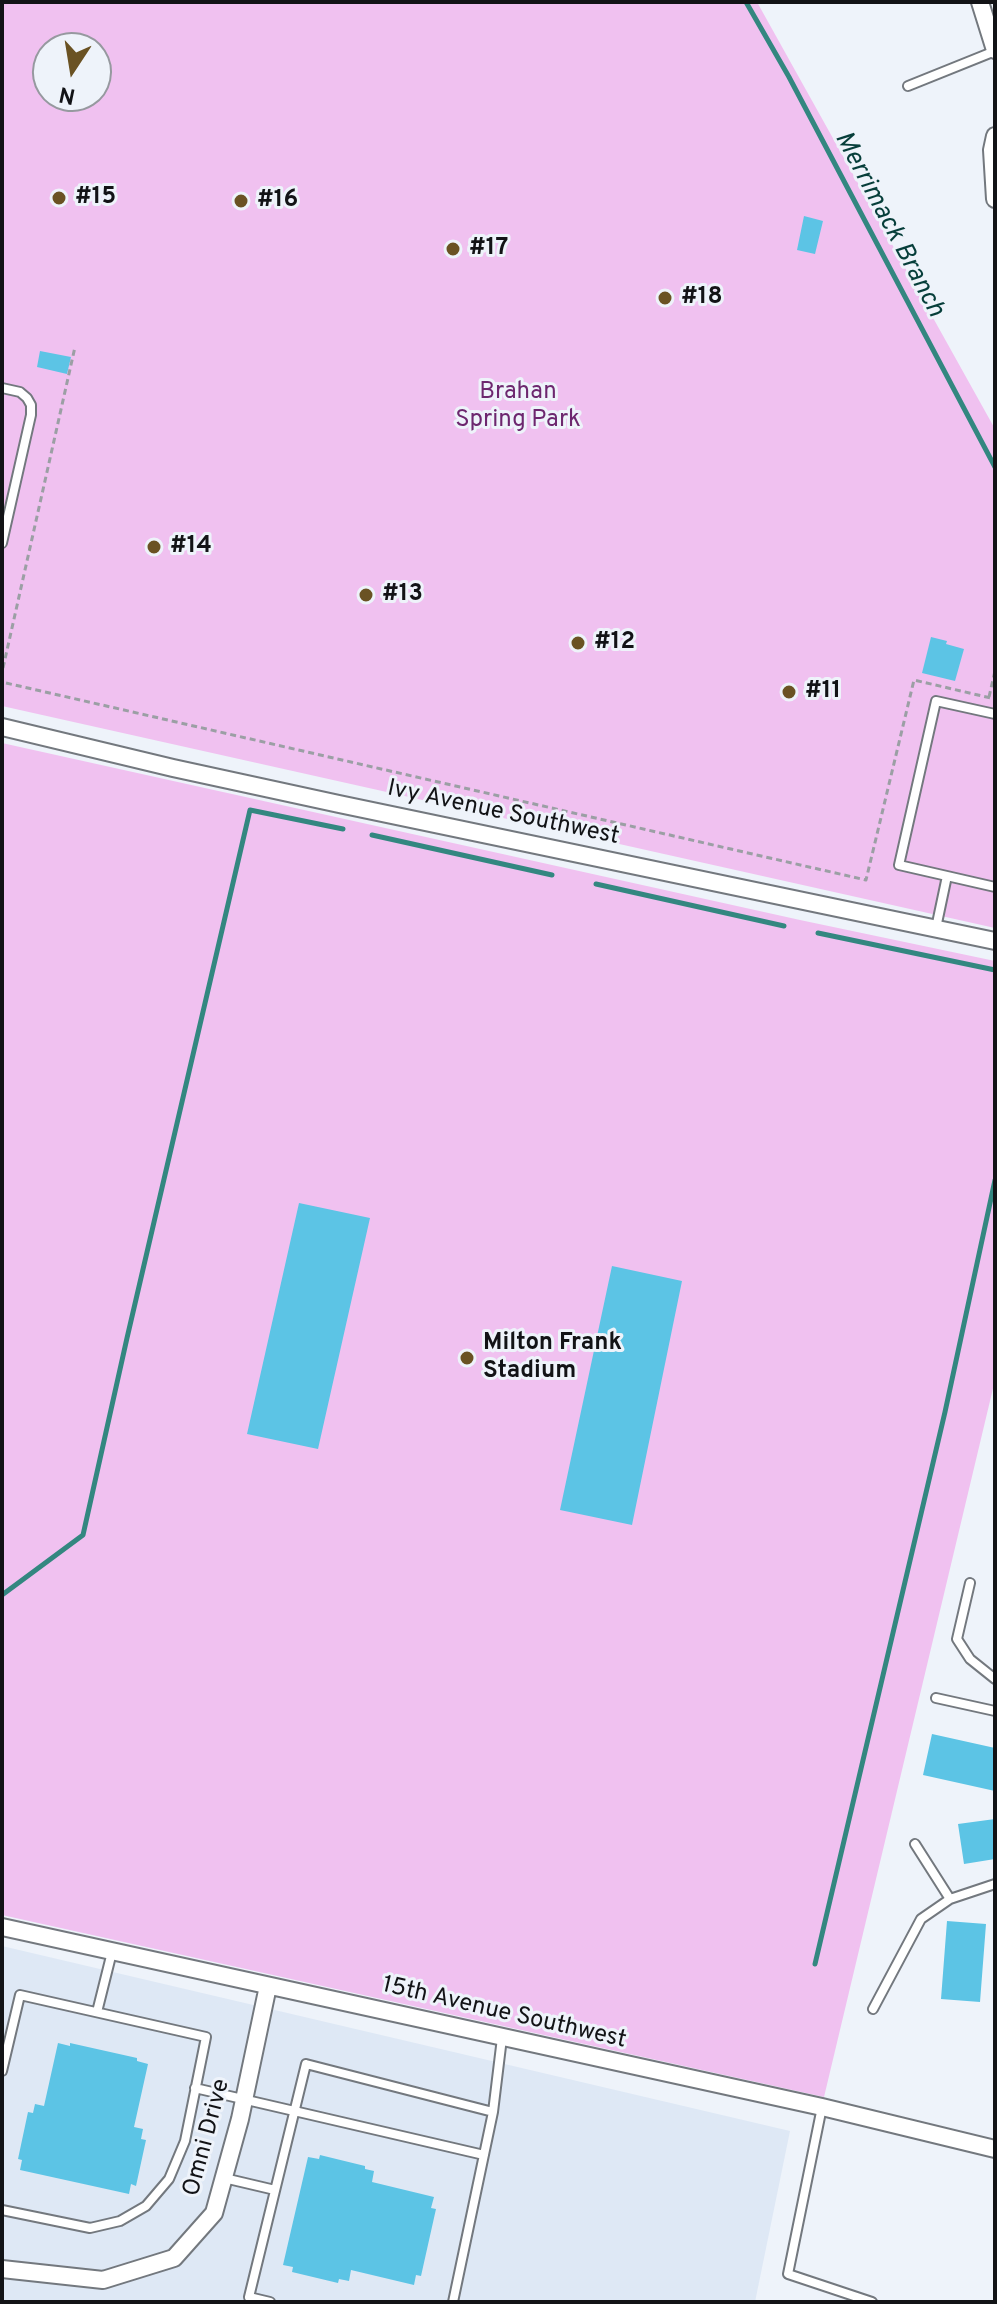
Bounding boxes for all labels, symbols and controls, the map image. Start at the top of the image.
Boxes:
north arrow [32,32,112,112]
text: N [57,79,78,109]
water label: Merrimack Branch [826,127,950,323]
place label: #15 [75,184,116,212]
place label: #16 [257,187,298,215]
marker: #15 [50,189,68,207]
marker: #16 [232,192,250,210]
place label: #17 [469,235,508,263]
marker: #17 [444,240,462,258]
place label: #18 [681,284,723,312]
marker: #18 [656,289,674,307]
park label: Brahan Spring Park [455,379,581,435]
place label: #14 [170,533,212,561]
marker: #14 [145,538,163,556]
place label: #13 [382,581,423,609]
marker: #13 [357,586,375,604]
place label: #12 [594,629,635,657]
marker: #12 [569,634,587,652]
place label: #11 [805,678,841,706]
marker: #11 [780,683,798,701]
street label: Ivy Avenue Southwest [384,775,622,853]
place label: Milton Frank Stadium [483,1330,622,1386]
marker: Milton Frank Stadium [458,1349,476,1367]
street label: 15th Avenue Southwest [379,1972,629,2056]
street label: Omni Drive [179,2076,237,2200]

